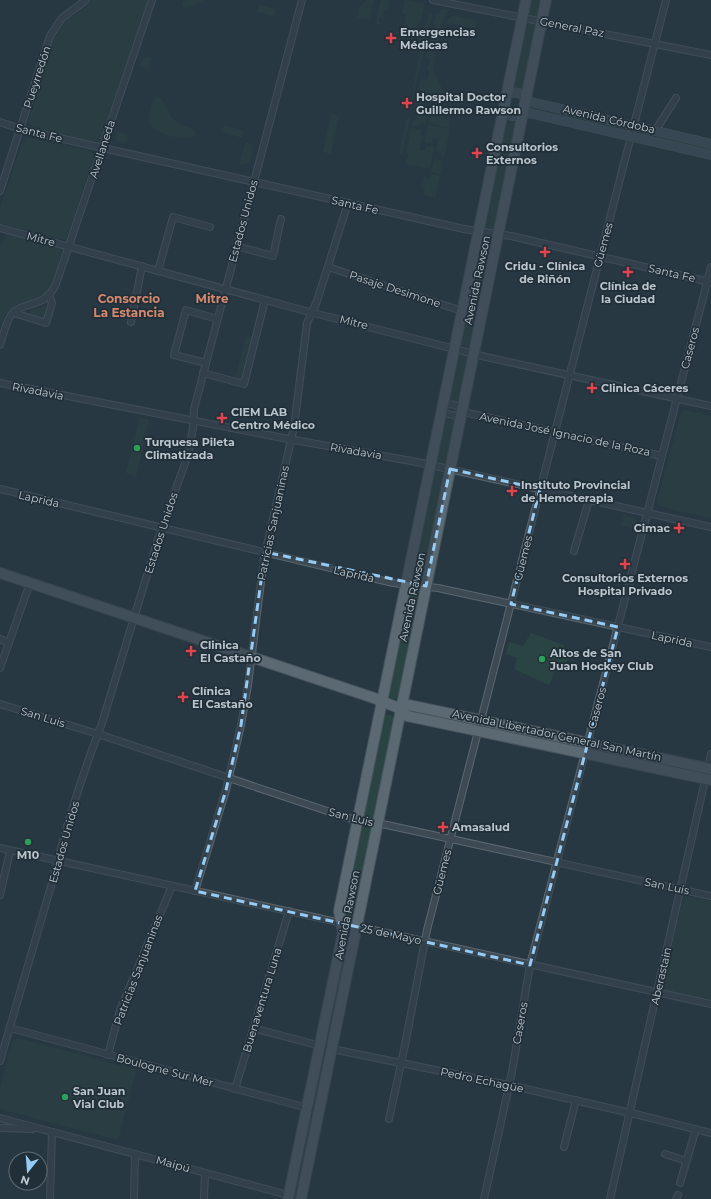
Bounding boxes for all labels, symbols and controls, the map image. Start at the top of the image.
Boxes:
street label: General Paz [539,14,606,40]
place label: Emergencias Médicas [400,25,475,52]
marker: Emergencias Médicas [385,32,397,44]
street label: Pueyrredón [20,44,54,110]
place label: Hospital Doctor Guillermo Rawson [416,90,521,117]
marker: Hospital Doctor Guillermo Rawson [401,97,413,109]
street label: Avenida Córdoba [562,102,656,136]
street label: Avellaneda [86,118,118,180]
street label: Santa Fe [14,120,64,146]
place label: Consultorios Externos [486,140,558,167]
marker: Consultorios Externos [471,147,483,159]
street label: Estados Unidos [225,178,261,264]
street label: Santa Fe [330,193,380,217]
street label: Güemes [590,220,616,269]
street label: Mitre [25,229,57,250]
street label: Avenida Rawson [461,234,493,326]
marker: Cridu - Clínica de Riñón [539,246,551,258]
place label: Cridu - Clínica de Riñón [505,259,585,286]
street label: Santa Fe [647,261,697,285]
marker: Clínica de la Ciudad [622,266,634,278]
street label: Pasaje Desimone [348,268,443,310]
place label: Clínica de la Ciudad [600,279,656,306]
district label: Consorcio La Estancia [93,291,165,320]
district label: Mitre [196,291,229,306]
street label: Mitre [338,312,370,332]
street label: Caseros [678,325,702,370]
street label: Rivadavia [11,379,65,403]
place label: Clinica Cáceres [601,381,689,395]
marker: Clinica Cáceres [586,382,598,394]
place label: CIEM LAB Centro Médico [231,405,315,432]
street label: Avenida José Ignacio de la Roza [478,409,652,459]
marker: CIEM LAB Centro Médico [216,412,228,424]
place label: Turquesa Pileta Climatizada [145,435,235,462]
street label: Rivadavia [329,440,383,462]
marker: Turquesa Pileta Climatizada [132,443,142,453]
street label: Patricias Sanjuaninas [254,464,292,582]
place label: Instituto Provincial de Hemoterapia [521,478,630,505]
marker: Instituto Provincial de Hemoterapia [506,485,518,497]
street label: Laprida [17,487,61,511]
street label: Estados Unidos [141,490,181,575]
place label: Cimac [634,521,670,535]
marker: Cimac [673,522,685,534]
street label: Güemes [511,533,536,582]
street label: Avenida Rawson [396,551,428,643]
marker: Consultorios Externos Hospital Privado [619,558,631,570]
street label: Laprida [332,562,376,586]
place label: Consultorios Externos Hospital Privado [562,571,688,598]
street label: Laprida [650,628,694,650]
place label: Clinica El Castaño [200,638,261,665]
marker: Clinica El Castaño [185,645,197,657]
place label: Altos de San Juan Hockey Club [549,646,654,673]
marker: Altos de San Juan Hockey Club [537,654,547,664]
place label: Clínica El Castaño [192,684,253,711]
street label: Caseros [585,685,609,730]
marker: Clínica El Castaño [177,691,189,703]
street label: San Luis [19,704,67,731]
street label: Avenida Libertador General San Martín [451,706,663,764]
street label: Estados Unidos [46,799,83,885]
street label: San Luis [327,805,375,829]
place label: Amasalud [451,820,510,834]
marker: Amasalud [437,821,449,833]
marker: M10 [23,837,33,847]
street label: Güemes [430,847,455,896]
place label: M10 [17,848,40,862]
street label: Avenida Rawson [331,869,363,961]
street label: San Luis [643,874,691,898]
street label: Patricias Sanjuaninas [110,912,166,1027]
street label: 25 de Mayo [359,921,423,947]
street label: Buenaventura Luna [239,946,285,1054]
street label: Aberastain [648,946,674,1006]
street label: Caseros [509,1000,531,1045]
street label: Boulogne Sur Mer [115,1050,215,1090]
street label: Pedro Echagüe [439,1064,525,1096]
place label: San Juan Vial Club [72,1084,125,1111]
marker: San Juan Vial Club [60,1092,70,1102]
north arrow [8,1151,48,1191]
street label: Maipú [154,1153,192,1175]
text: N [19,1173,31,1189]

